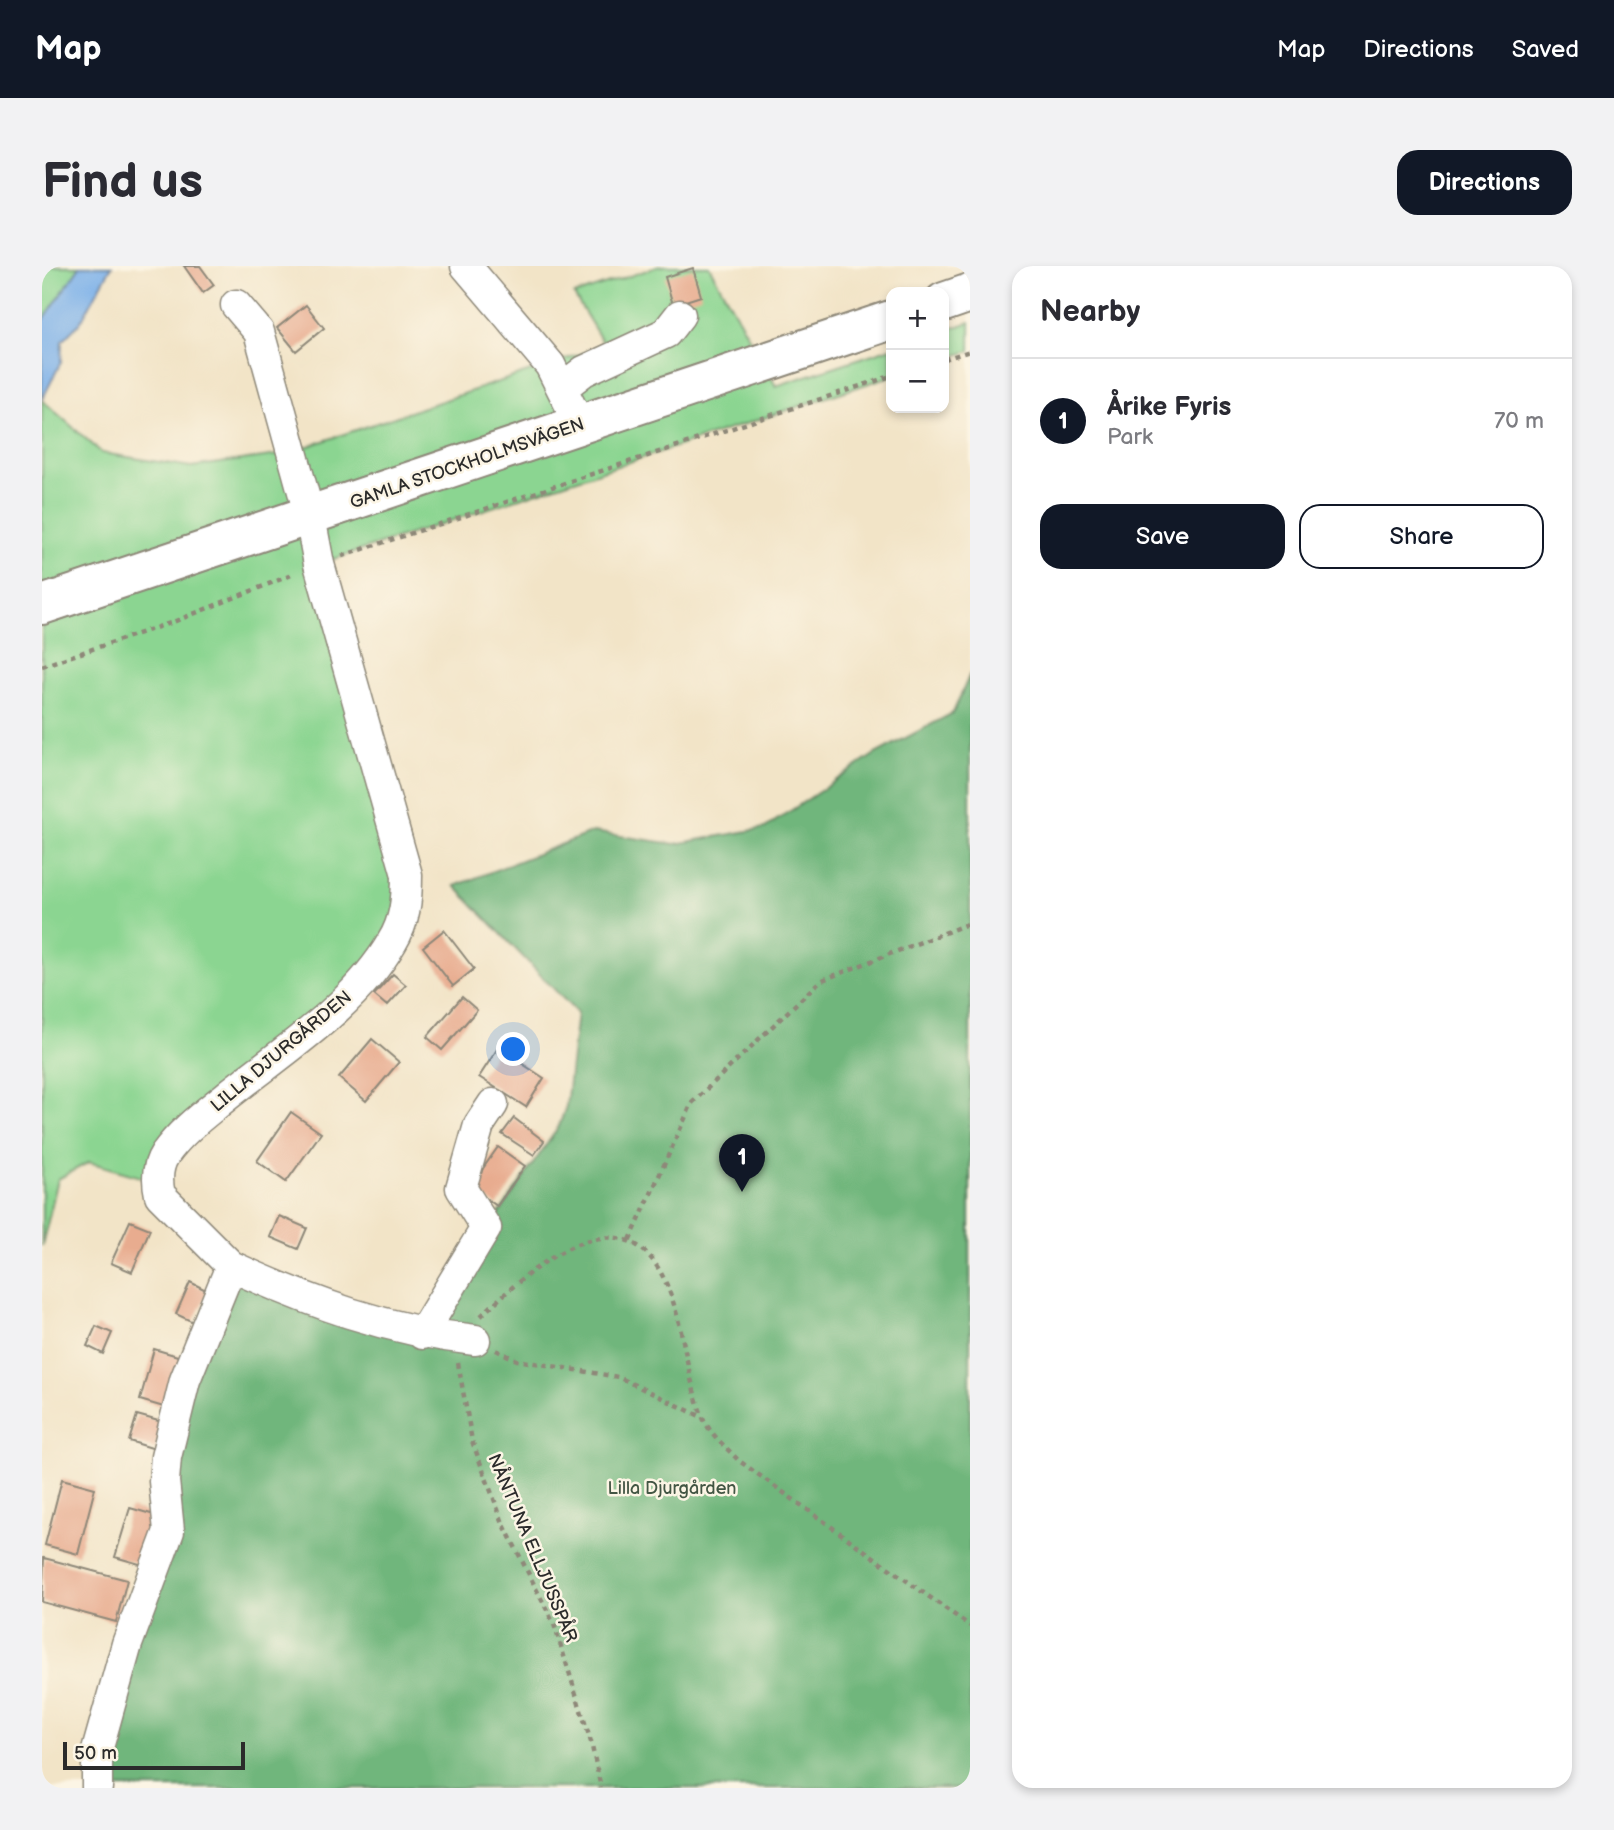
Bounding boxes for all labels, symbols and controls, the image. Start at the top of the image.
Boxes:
text: Map [35,29,101,69]
text: Map [1277,35,1325,64]
text: Directions [1363,35,1474,64]
text: Saved [1512,35,1579,64]
button: Directions [1397,150,1572,215]
text: Find us [42,153,203,212]
map controls [886,287,949,413]
button: + [886,287,949,350]
text: Nearby [1040,294,1140,330]
button: − [886,350,949,413]
text: Årike Fyris [1107,392,1231,423]
text: 1 [1058,407,1068,435]
text: 70 m [1494,407,1544,435]
street label: GAMLA STOCKHOLMSVÄGEN [347,412,587,514]
text: Park [1107,423,1153,451]
button: Save [1040,504,1285,569]
button: Share [1299,504,1544,569]
street label: LILLA DJURGÅRDEN [206,986,356,1116]
your location [496,1032,530,1066]
pin: 1 [719,1134,765,1192]
street label: NÅNTUNA ELLJUSSPÅR [483,1450,583,1646]
park label: Lilla Djurgården [608,1478,736,1499]
scale bar [63,1739,245,1771]
text: 50 m [74,1742,117,1765]

